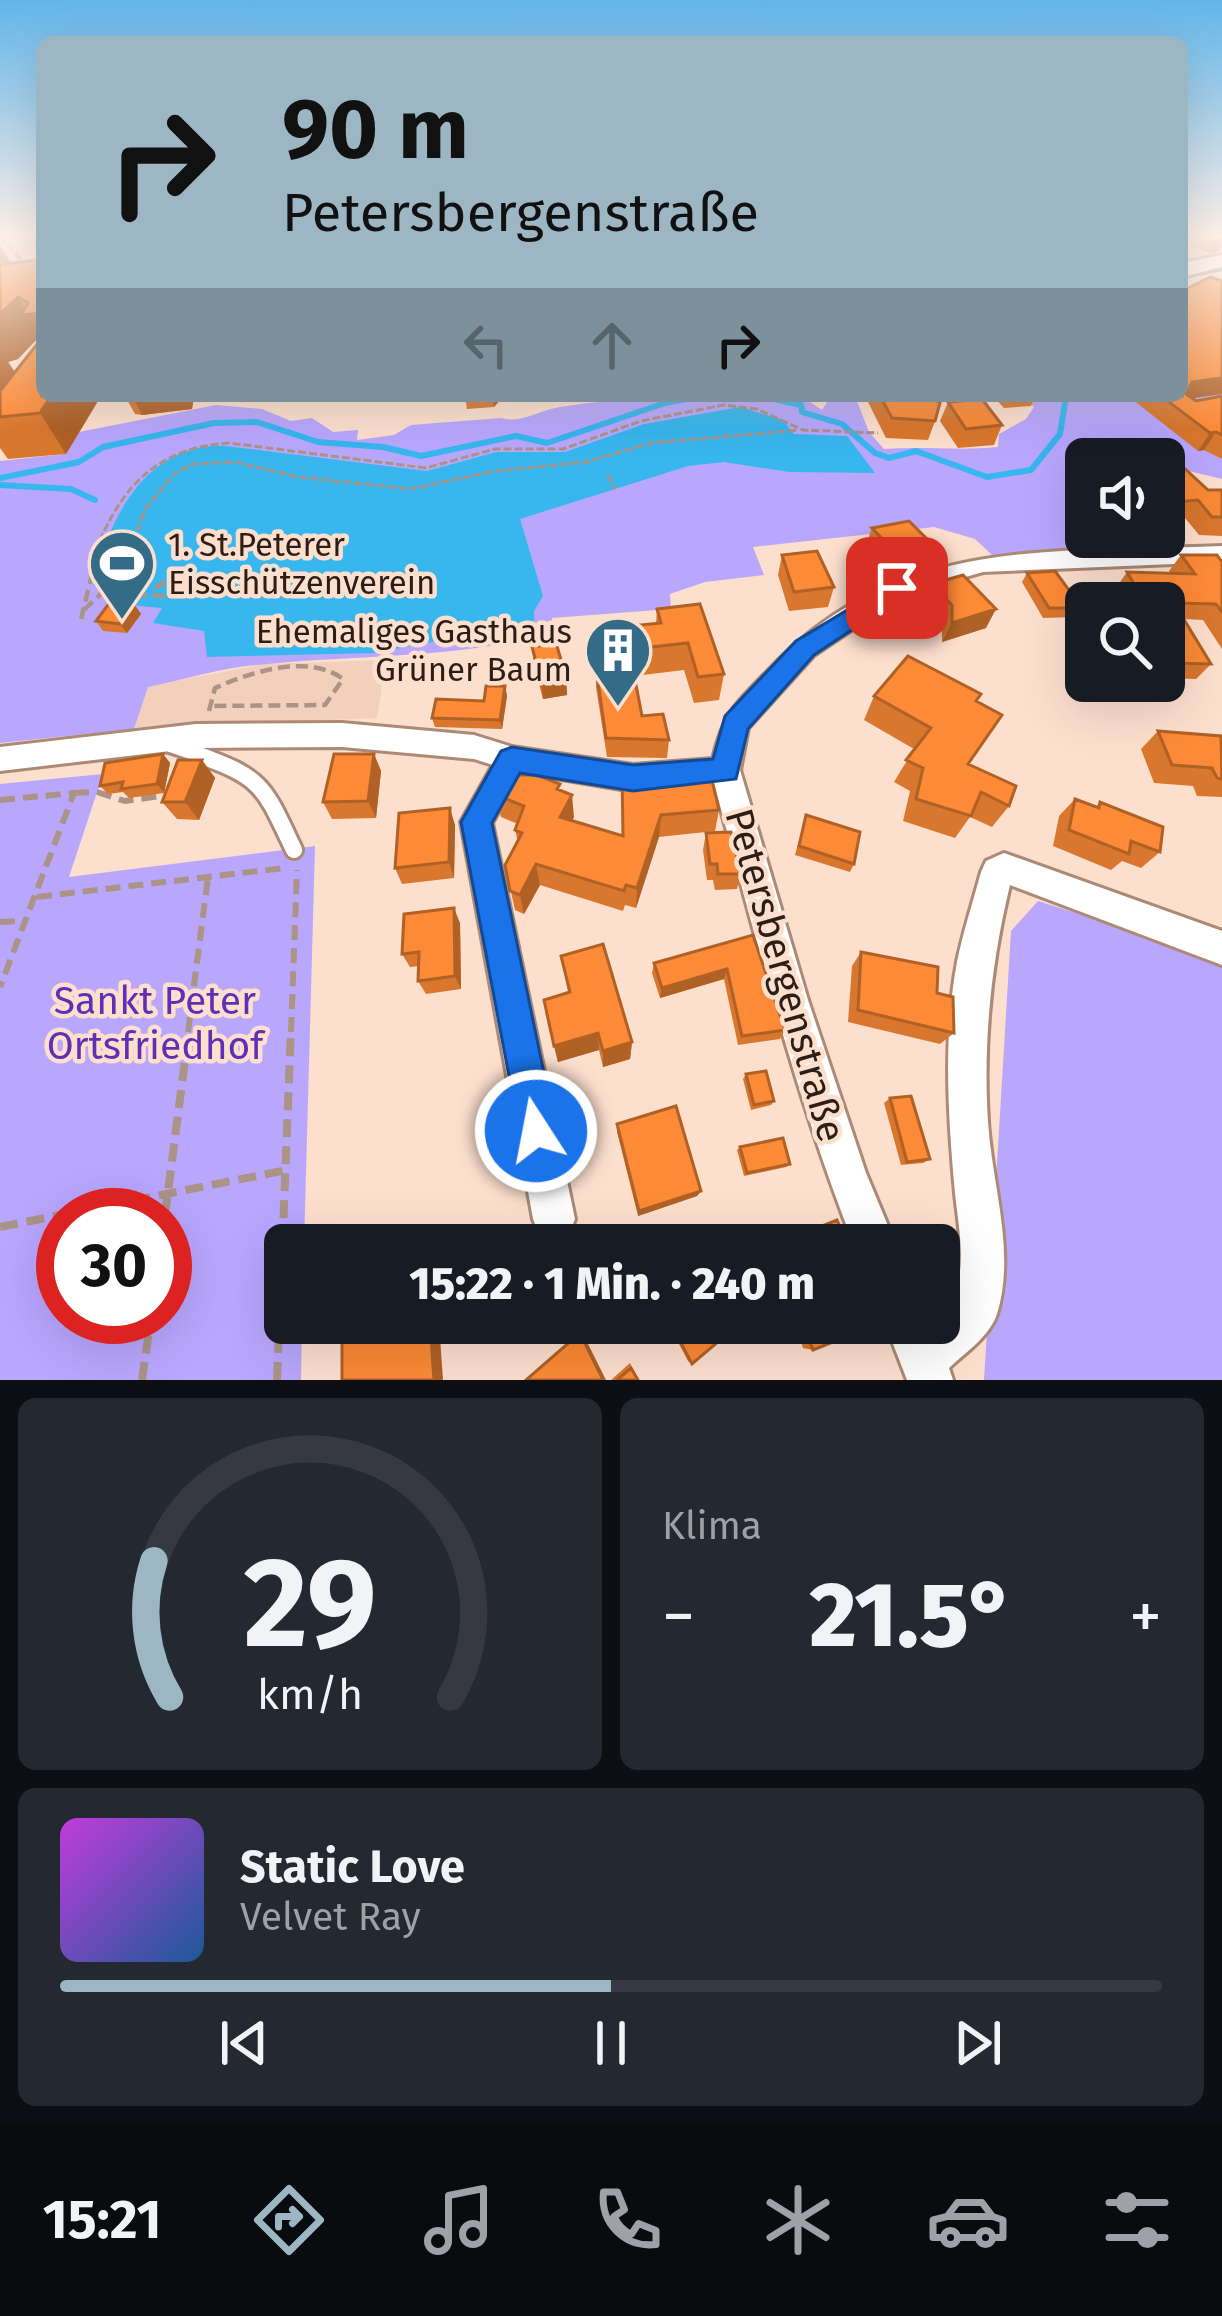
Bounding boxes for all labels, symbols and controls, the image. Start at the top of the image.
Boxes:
text: 90 m [282,79,469,180]
icon: right [84,84,240,240]
text: Petersbergenstraße [282,181,759,245]
icon: left [453,312,519,378]
icon: ahead [579,312,645,378]
icon: right [705,312,771,378]
map controls [1065,438,1185,702]
button: sound [1065,438,1185,558]
place label: 1. St.Peterer Eisschützenverein [168,525,435,603]
sports icon: 1. St.Peterer Eisschützenverein [87,528,157,622]
pin [846,537,948,639]
icon: arrive [864,555,930,621]
button: search [1065,582,1185,702]
place label: Ehemaliges Gasthaus Grüner Baum [256,612,572,690]
building icon: Ehemaliges Gasthaus Grüner Baum [583,615,653,709]
street label: Petersbergenstraße [715,803,855,1147]
park label: Sankt Peter Ortsfriedhof [47,978,266,1069]
position arrow [473,1068,599,1194]
speed limit sign: 30 [36,1188,192,1344]
text: 15:22 · 1 Min. · 240 m [409,1257,815,1311]
text: Klima [662,1503,762,1549]
text: 29 [243,1529,377,1679]
text: 21.5° [809,1562,1015,1670]
text: − [662,1577,695,1656]
text: + [1129,1577,1162,1656]
text: km/h [257,1669,363,1720]
text: Static Love [240,1840,465,1894]
text: Velvet Ray [240,1894,421,1940]
icon: previous [211,2010,277,2076]
icon: pause [578,2010,644,2076]
icon: next [945,2010,1011,2076]
icon: directions [247,2178,331,2262]
icon: music [417,2178,501,2262]
icon: phone [586,2178,670,2262]
icon: climate [756,2178,840,2262]
icon: car [926,2178,1010,2262]
icon: filters [1095,2178,1179,2262]
text: 15:21 [43,2188,162,2252]

